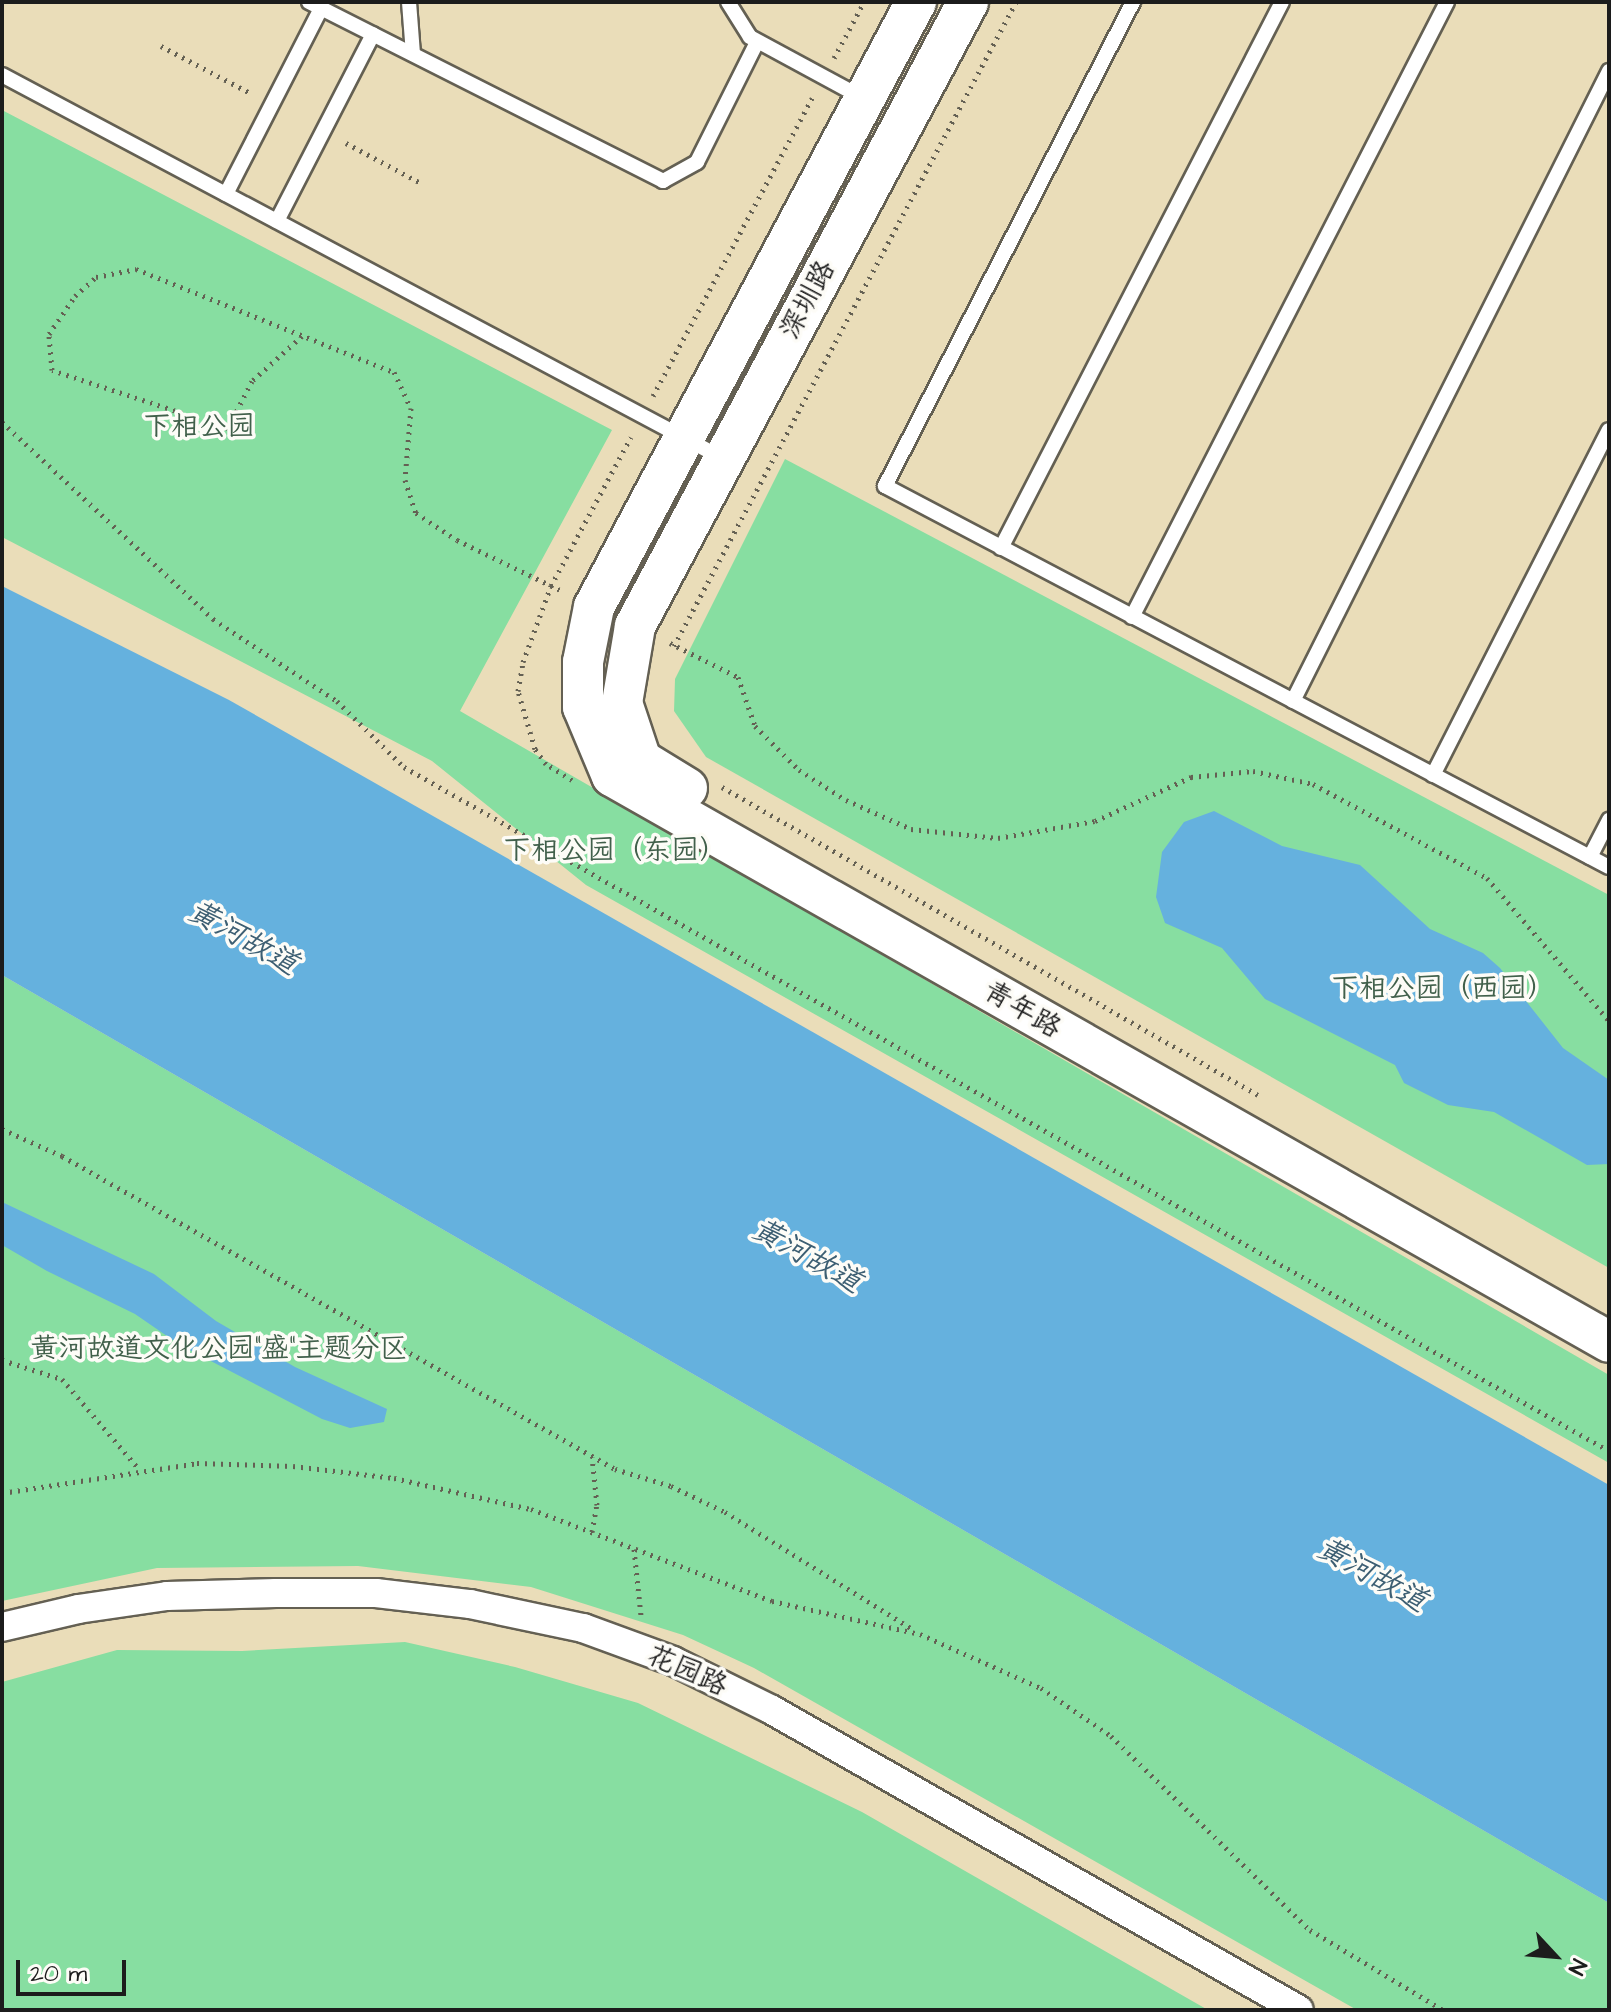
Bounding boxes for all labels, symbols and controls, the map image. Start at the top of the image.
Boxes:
street label: 深圳路 [773,255,843,345]
park label: 下相公园 [143,410,255,444]
park label: 下相公园（东园） [503,834,727,868]
water label: 黄河故道 [182,893,304,983]
park label: 下相公园（西园） [1331,972,1555,1006]
street label: 青年路 [977,974,1067,1046]
water label: 黄河故道 [746,1211,868,1301]
park label: 黄河故道文化公园“盛”主题分区 [30,1332,408,1366]
water label: 黄河故道 [1311,1530,1433,1620]
street label: 花园路 [642,1639,732,1703]
north arrow [1515,1916,1595,1996]
scale bar [20,1944,130,1994]
text: N [1560,1954,1594,1980]
text: 20 m [30,1957,87,1991]

